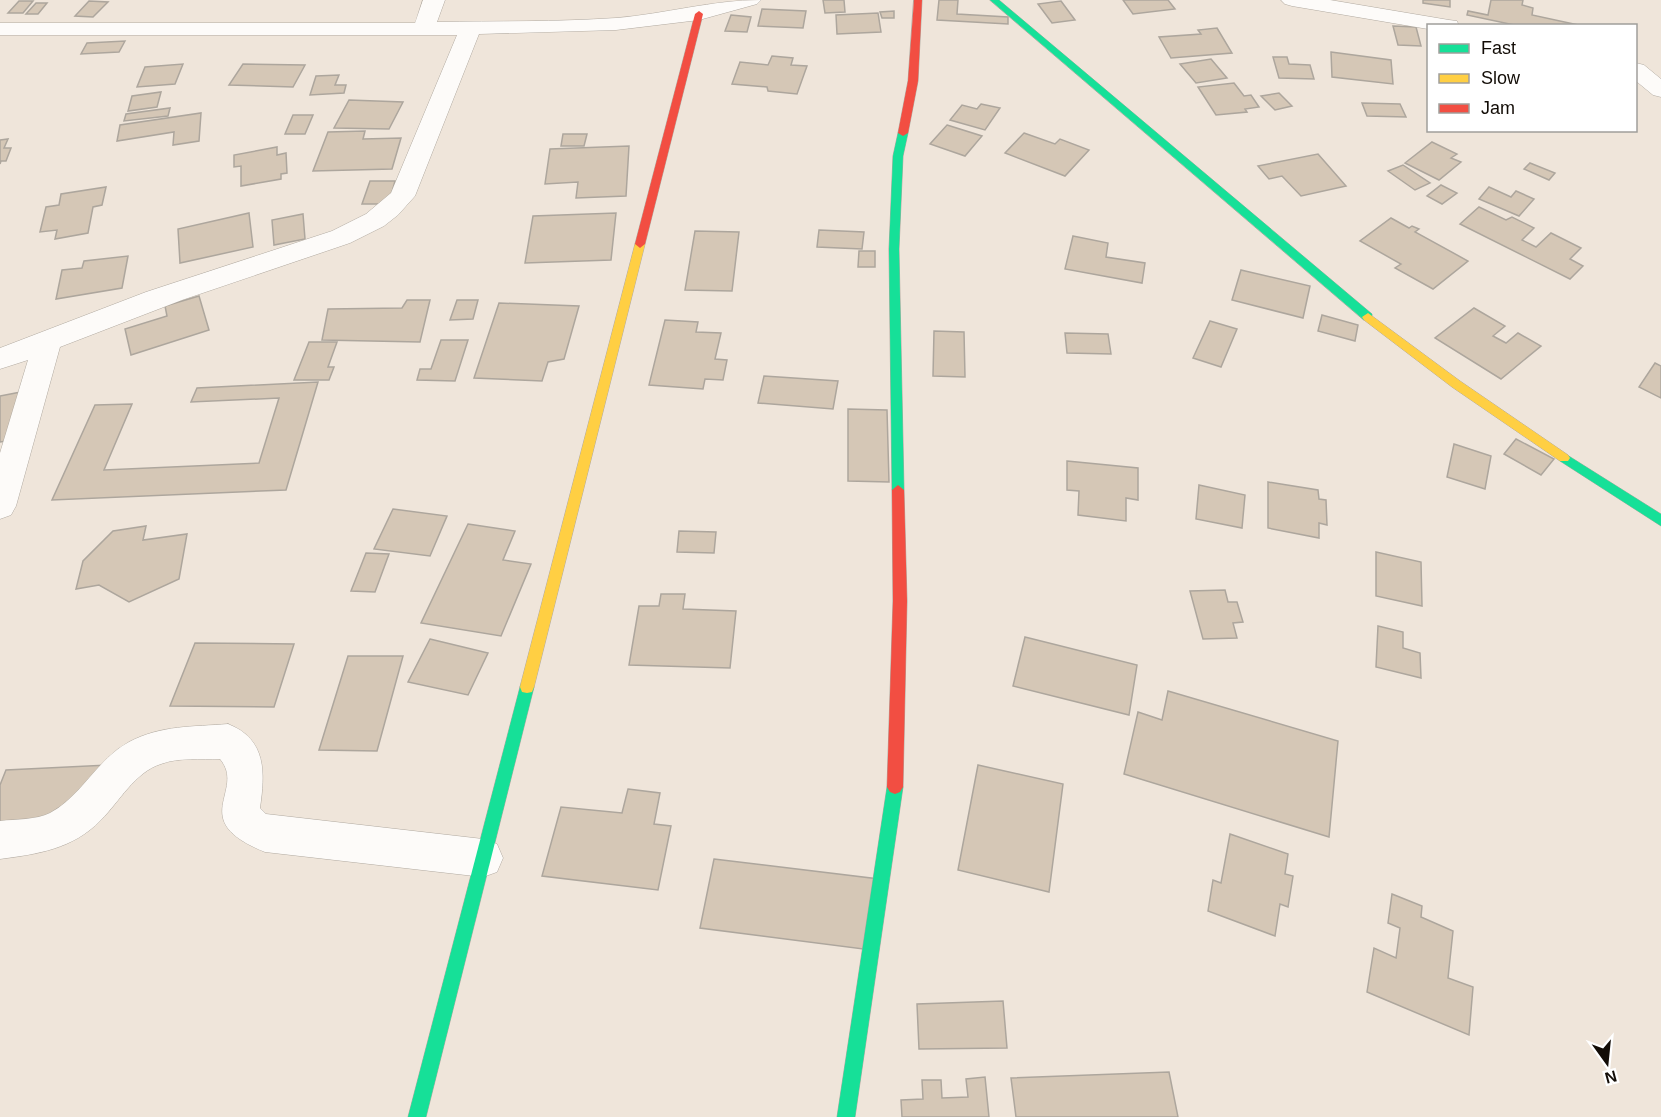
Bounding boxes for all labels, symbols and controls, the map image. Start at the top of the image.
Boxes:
legend [1427,24,1637,132]
text: Fast [1481,38,1516,58]
text: Slow [1481,68,1521,88]
text: Jam [1481,98,1515,118]
north arrow [1577,1033,1637,1093]
text: N [1603,1067,1619,1087]

